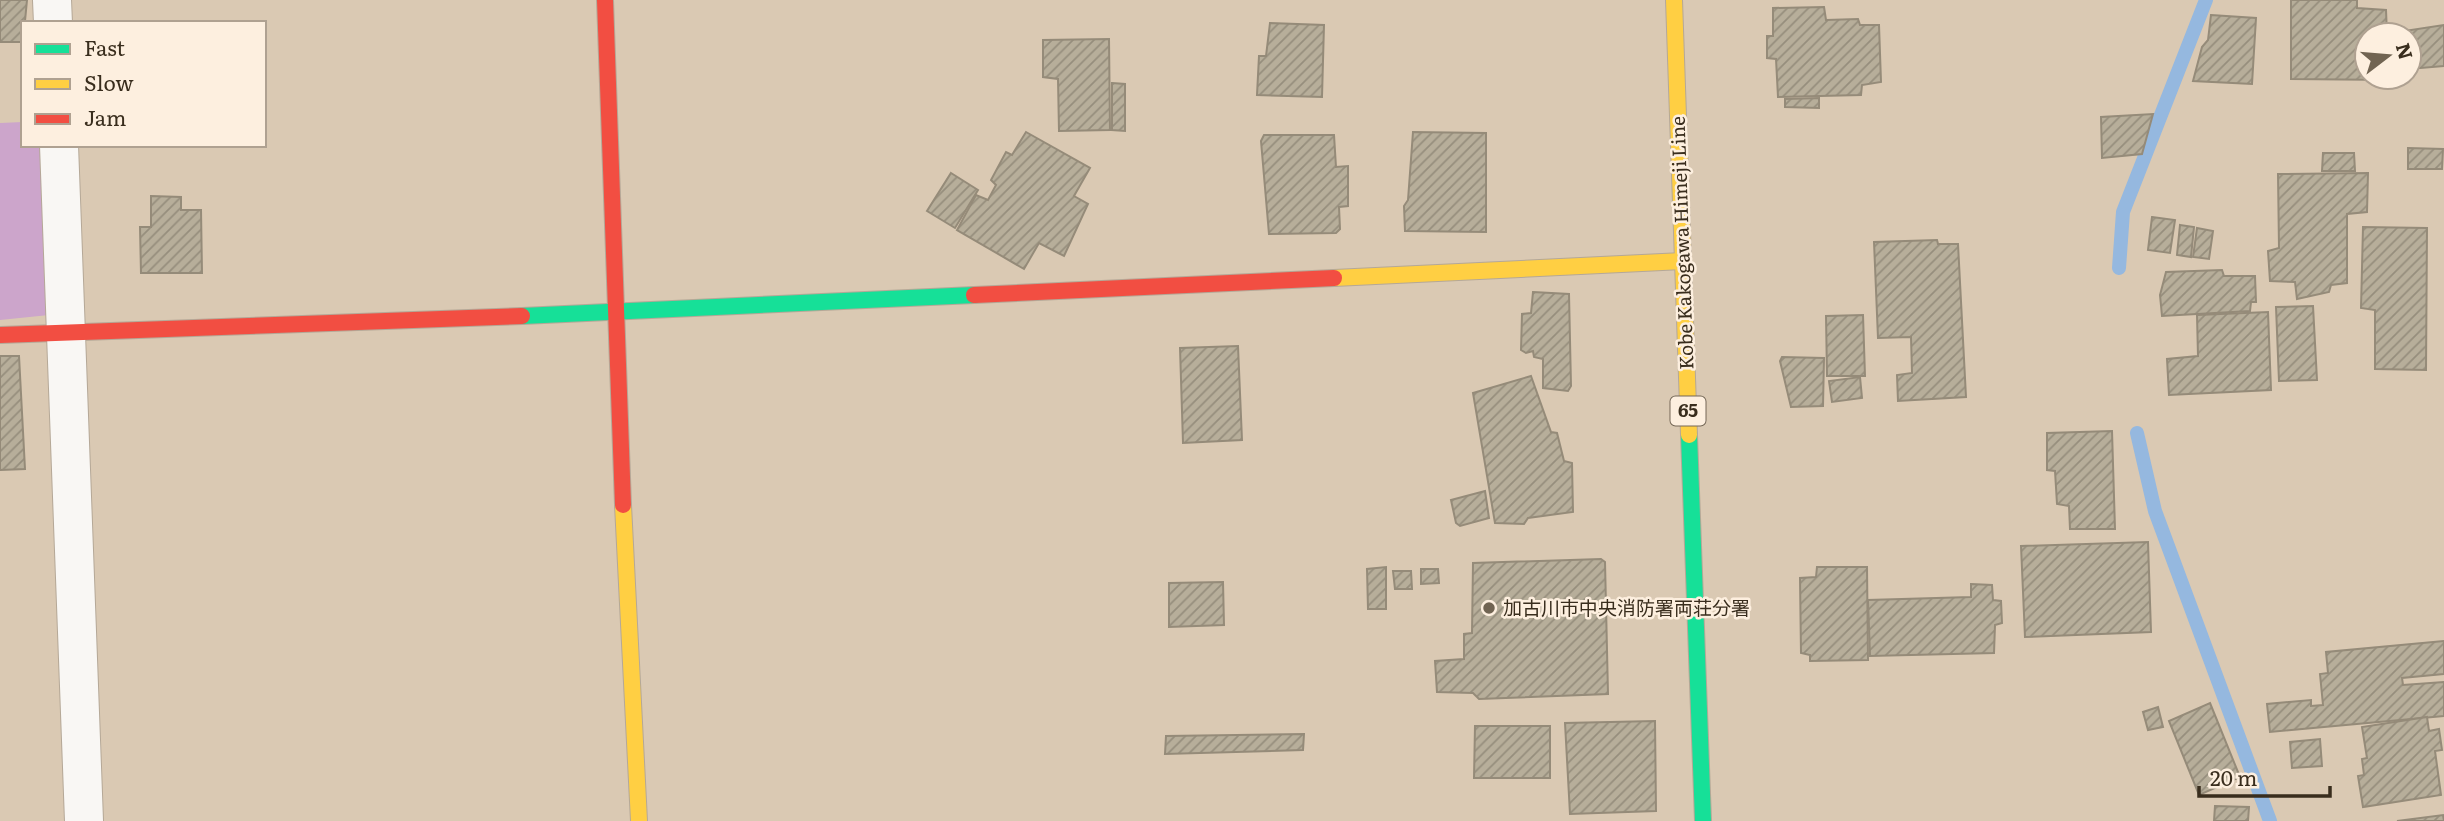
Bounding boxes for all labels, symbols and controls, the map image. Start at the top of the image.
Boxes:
legend [21,21,266,147]
north arrow [2353,21,2423,91]
text: Fast [84,31,125,62]
text: N [2390,40,2421,63]
text: Slow [84,66,134,97]
text: Jam [84,101,126,132]
street label: Kobe Kakogawa Himeji Line [1663,116,1699,370]
road number: 65 [1670,396,1706,426]
place label: 加古川市中央消防署両荘分署 [1503,593,1750,621]
marker: 加古川市中央消防署両荘分署 [1481,600,1497,616]
scale bar [2199,754,2330,798]
text: 20 m [2210,761,2257,792]

